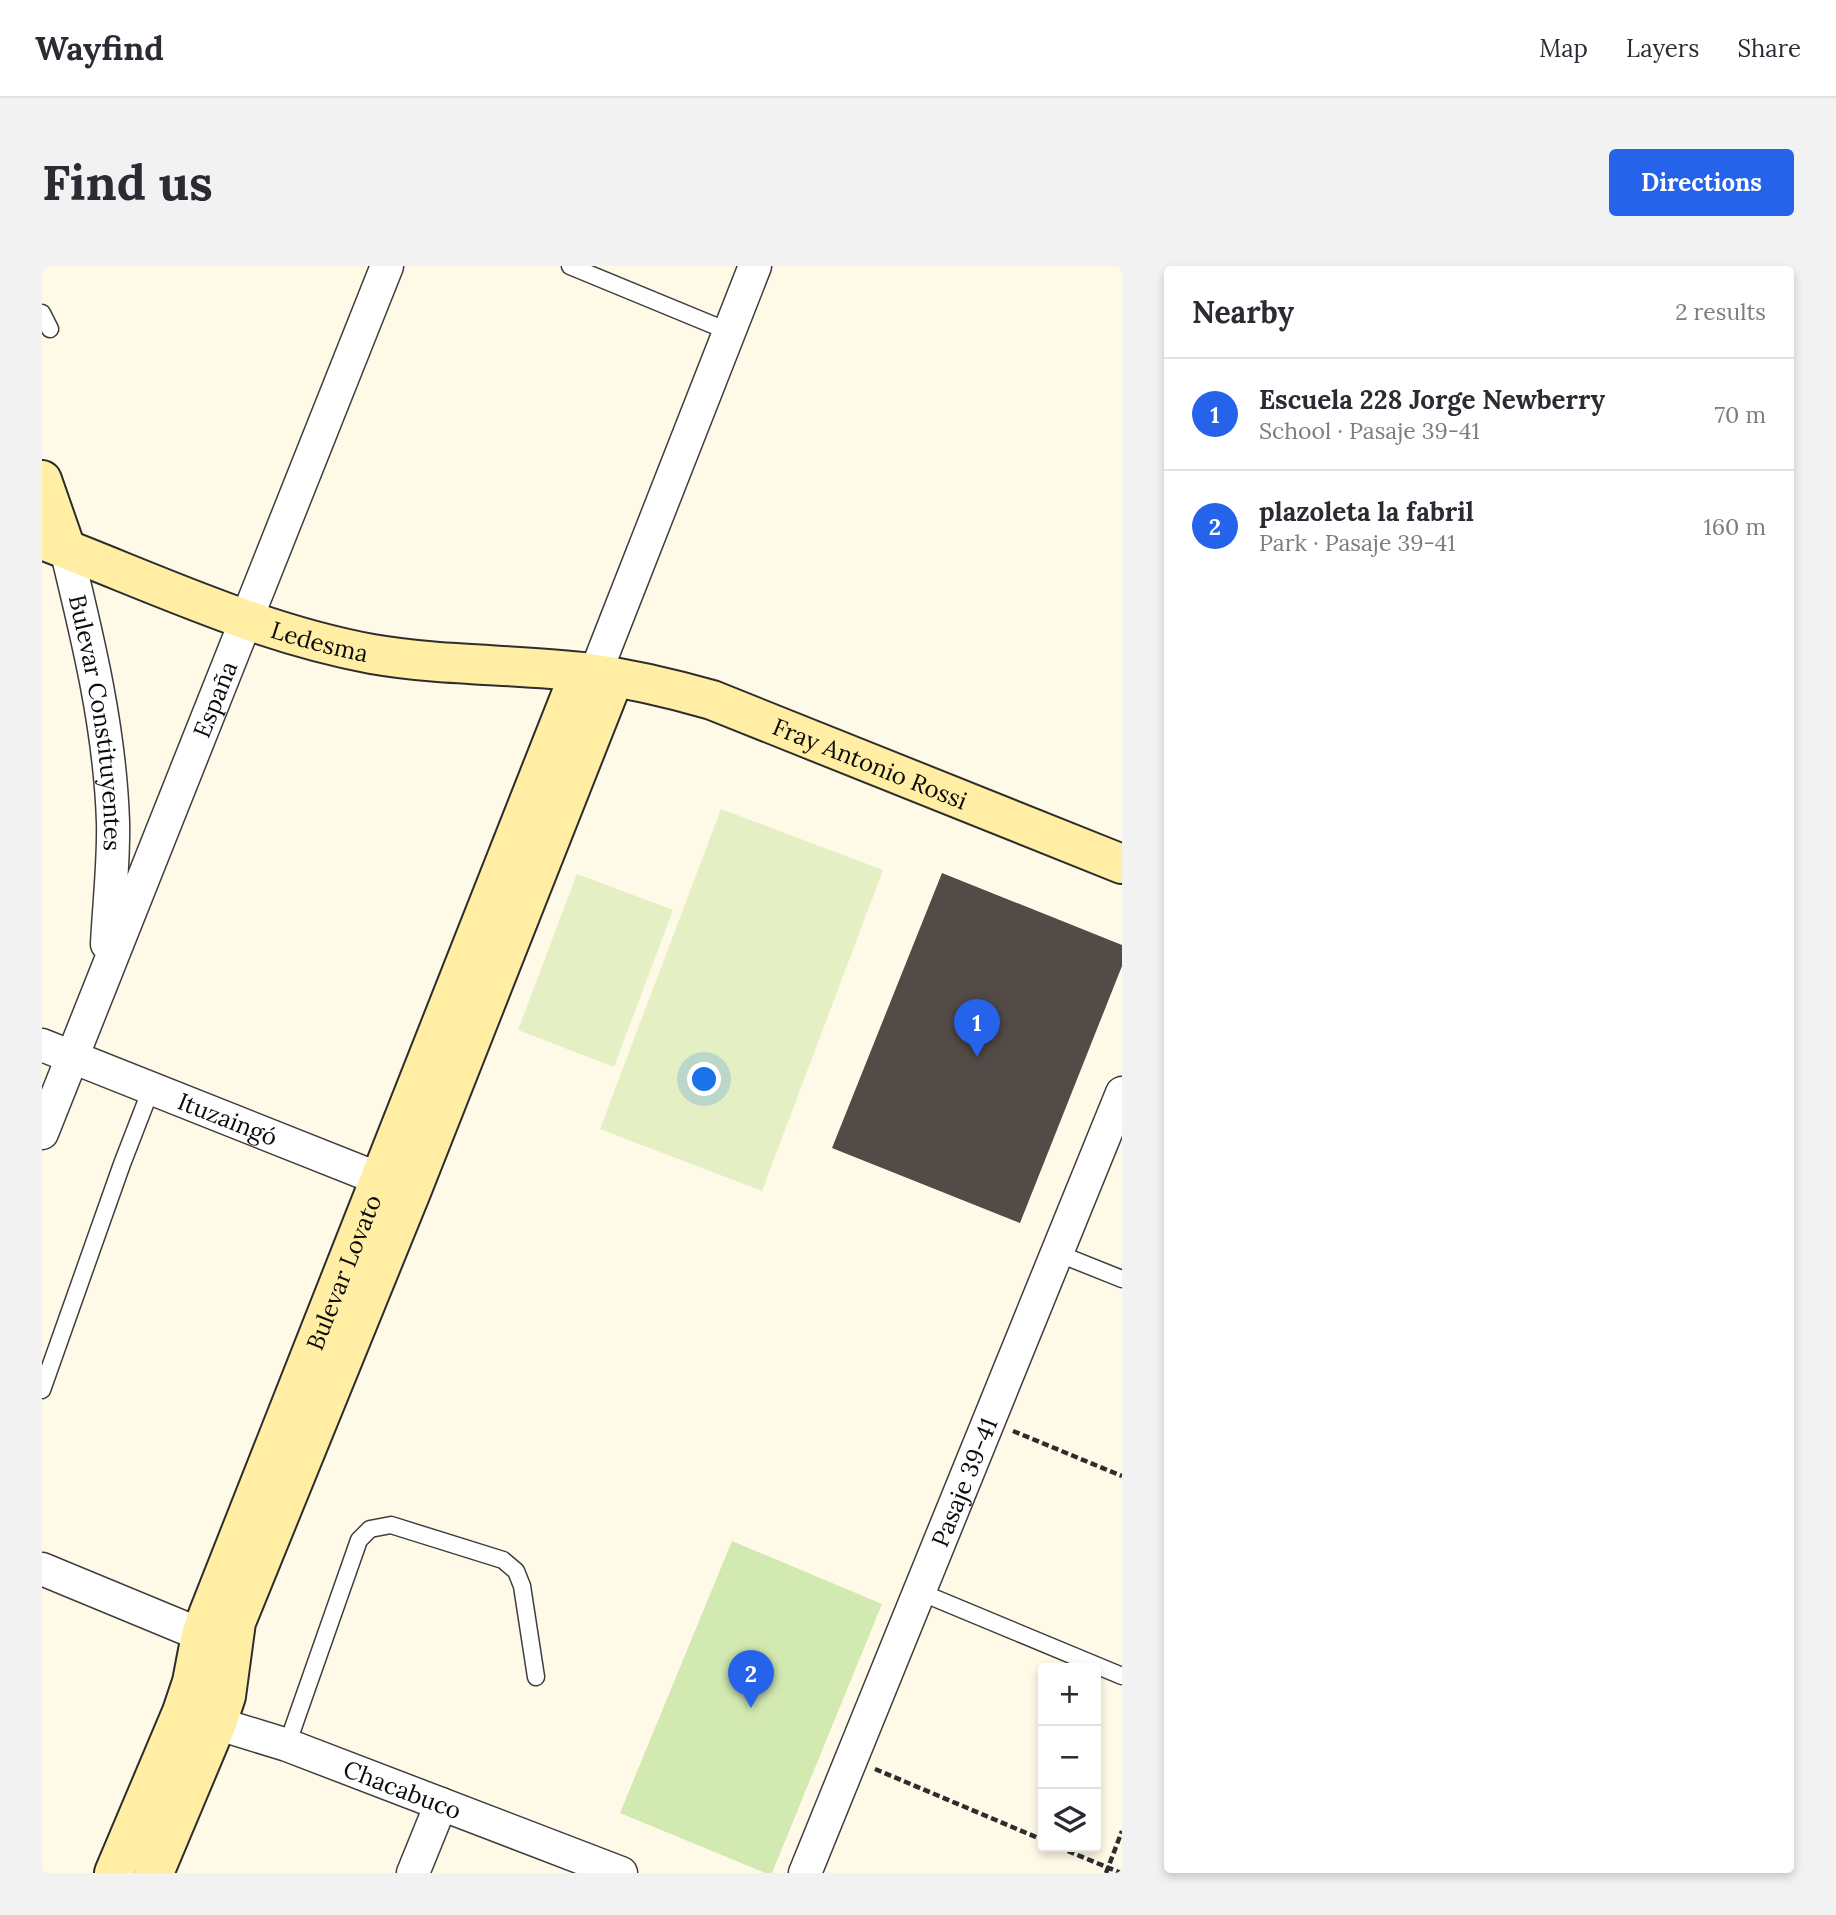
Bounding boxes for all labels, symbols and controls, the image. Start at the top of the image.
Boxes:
text: Wayfind [35,27,164,69]
text: Map [1539,33,1588,64]
text: Layers [1626,33,1699,64]
text: Share [1737,33,1801,64]
button: Directions [1609,149,1794,216]
text: Find us [42,151,213,213]
text: Nearby [1192,293,1294,331]
text: 2 results [1675,297,1766,326]
text: Escuela 228 Jorge Newberry [1259,383,1605,416]
text: 1 [1210,400,1220,429]
text: 70 m [1715,400,1766,429]
text: School · Pasaje 39-41 [1259,416,1480,445]
text: plazoleta la fabril [1259,495,1474,528]
text: 2 [1209,512,1221,541]
text: 160 m [1703,512,1766,541]
text: Park · Pasaje 39-41 [1259,528,1456,557]
street label: Bulevar Constituyentes [62,592,129,851]
street label: Ledesma [267,614,371,668]
street label: España [186,656,244,742]
street label: Fray Antonio Rossi [768,710,972,816]
pin: 1 [954,999,1000,1057]
your location [687,1062,721,1096]
street label: Ituzaingó [174,1085,282,1153]
street label: Bulevar Lovato [299,1190,388,1354]
street label: Pasaje 39-41 [924,1413,1004,1551]
pin: 2 [728,1650,774,1708]
map controls [1038,1663,1101,1852]
button: + [1038,1663,1101,1726]
button: − [1038,1726,1101,1789]
street label: Chacabuco [339,1753,466,1826]
button: layers [1038,1789,1101,1852]

